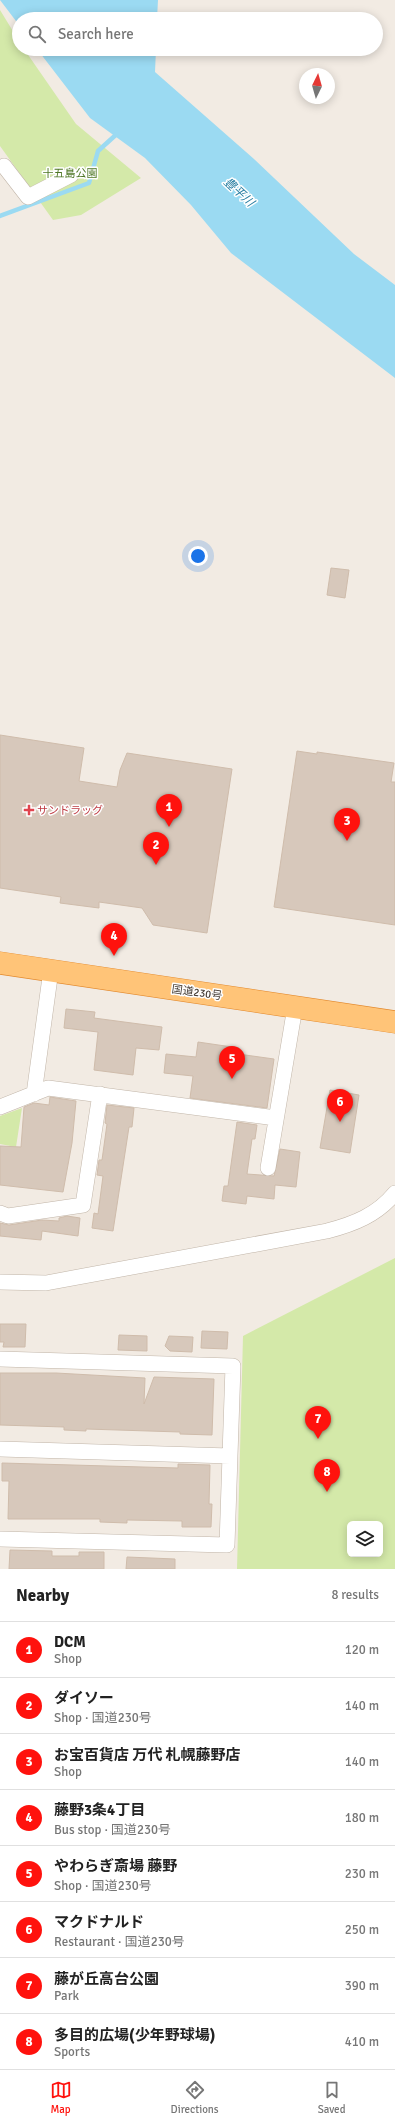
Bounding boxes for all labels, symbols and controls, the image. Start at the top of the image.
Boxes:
search box [12,12,383,56]
icon: search [26,23,48,45]
text: Search here [58,25,134,43]
north arrow [299,68,335,104]
park label: 十五島公園 [43,167,98,180]
water label: 豊平川 [220,175,258,211]
your location [188,546,208,566]
pin: 1 [156,794,182,827]
place label: サンドラッグ [37,804,103,817]
marker: サンドラッグ [24,805,34,815]
pin: 3 [334,808,360,841]
pin: 2 [143,832,169,865]
pin: 4 [101,923,127,956]
street label: 国道230号 [171,983,223,1002]
pin: 5 [219,1046,245,1079]
pin: 6 [327,1089,353,1122]
pin: 7 [305,1406,331,1439]
pin: 8 [314,1459,340,1492]
map controls [347,1521,383,1557]
button: layers [347,1521,383,1557]
text: Nearby [16,1585,69,1606]
text: 8 results [331,1587,379,1603]
text: DCM [54,1633,86,1651]
text: 1 [25,1642,33,1658]
text: 120 m [345,1642,379,1658]
text: Shop [54,1651,82,1667]
text: ダイソー [54,1689,114,1707]
text: 2 [25,1698,33,1714]
text: 140 m [345,1698,379,1714]
text: Shop · 国道230号 [54,1710,152,1726]
text: お宝百貨店 万代 札幌藤野店 [54,1746,241,1764]
text: 3 [25,1754,33,1770]
text: 140 m [345,1754,379,1770]
text: Shop [54,1764,82,1780]
text: 藤野3条4丁目 [54,1801,145,1819]
text: 4 [25,1810,33,1826]
text: 180 m [345,1810,379,1826]
text: Bus stop · 国道230号 [54,1822,171,1838]
text: やわらぎ斎場 藤野 [54,1857,177,1875]
text: 5 [25,1866,33,1882]
text: 230 m [345,1866,379,1882]
text: Shop · 国道230号 [54,1878,152,1894]
text: マクドナルド [54,1913,144,1931]
text: 6 [25,1922,33,1938]
text: 250 m [345,1922,379,1938]
text: Restaurant · 国道230号 [54,1934,185,1950]
text: 藤が丘高台公園 [54,1970,159,1988]
text: 7 [25,1978,33,1994]
text: 390 m [345,1978,379,1994]
text: Park [54,1988,79,2004]
text: 多目的広場(少年野球場) [54,2026,215,2044]
text: 8 [25,2034,33,2050]
text: 410 m [345,2034,379,2050]
text: Sports [54,2044,90,2060]
tab: Map [50,2079,72,2116]
tab: Directions [171,2079,219,2116]
tab: Saved [318,2079,345,2116]

